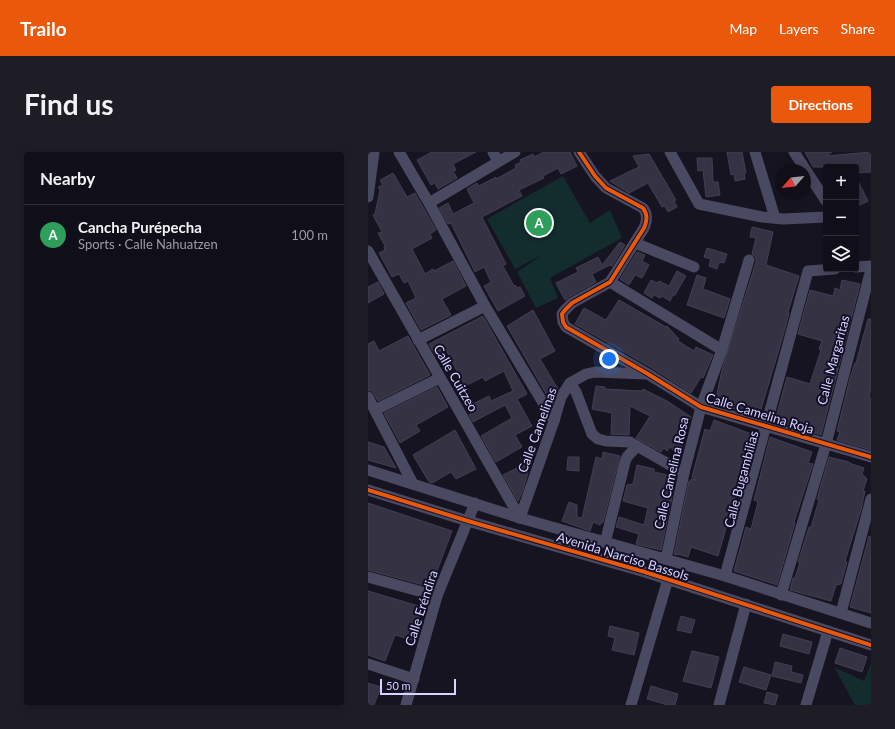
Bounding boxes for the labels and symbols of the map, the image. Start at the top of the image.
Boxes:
north arrow [775,164,811,200]
pin: A [526,208,552,238]
street label: Calle Margaritas [813,313,853,407]
street label: Calle Cuitzeo [430,341,482,415]
your location [599,349,619,369]
street label: Calle Camelinas [514,385,560,475]
street label: Calle Camelina Roja [704,389,816,437]
street label: Calle Camelina Rosa [650,415,692,531]
street label: Calle Bugambilias [720,428,762,529]
street label: Avenida Narciso Bassols [555,528,691,584]
street label: Calle Eréndira [401,568,441,648]
scale bar [380,677,456,696]

